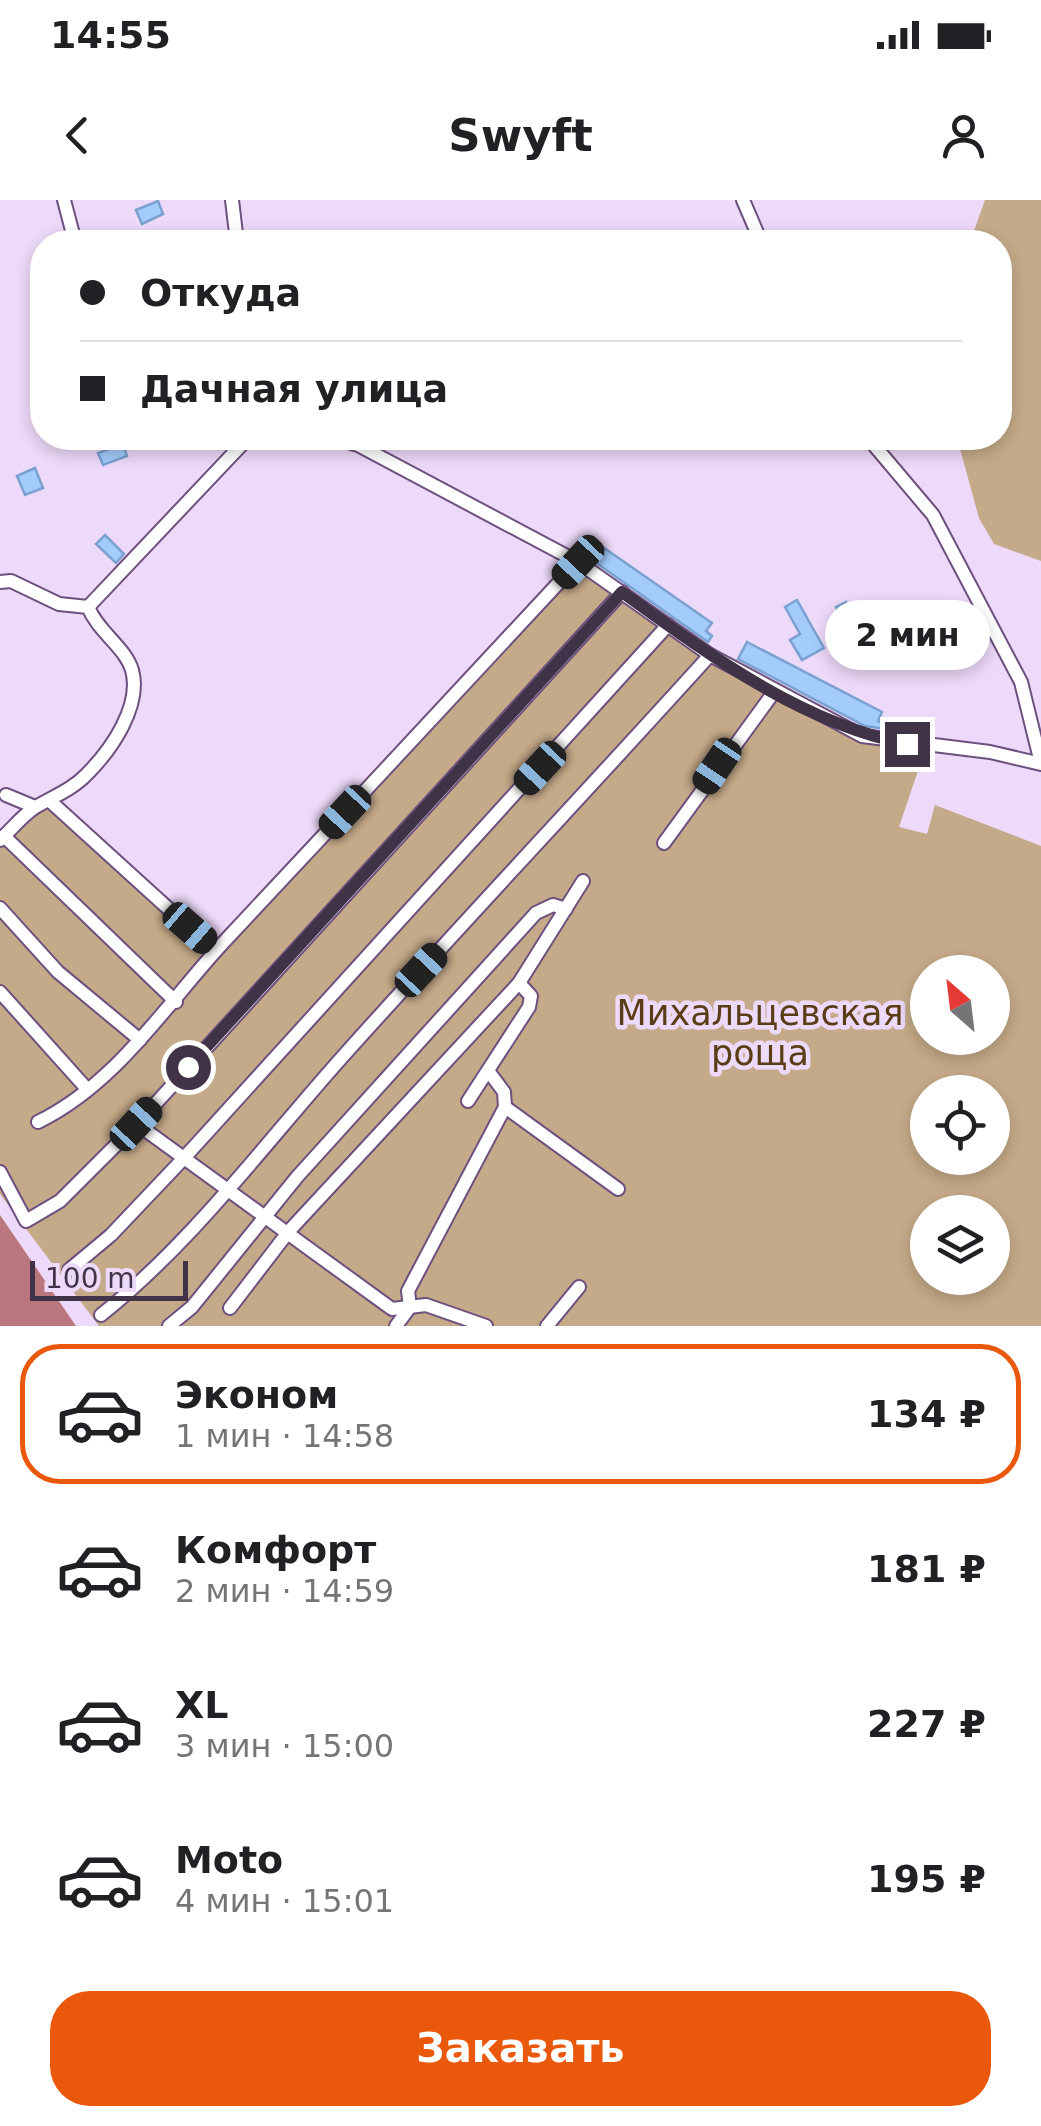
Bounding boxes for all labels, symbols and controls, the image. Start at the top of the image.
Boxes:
text: 14:55 [50,13,171,57]
icon: back [50,108,105,163]
icon: person [936,108,991,163]
text: Swyft [448,109,593,162]
text: Откуда [140,271,301,315]
text: Дачная улица [140,367,448,411]
car [547,530,609,594]
callout: 2 мин [824,599,990,669]
text: 2 мин [855,616,960,654]
route end [885,722,930,767]
car [688,733,746,799]
car [509,736,571,800]
car [314,780,376,844]
car [158,897,222,959]
car [390,938,452,1002]
north arrow [910,955,1010,1055]
map controls [910,955,1010,1295]
park label: Михальцевская роща [617,993,903,1073]
route start [166,1045,211,1090]
button: locate [910,1075,1010,1175]
car [105,1092,167,1156]
button: layers [910,1195,1010,1295]
scale bar [30,1256,188,1300]
text: 100 m [45,1262,135,1295]
icon: car [55,1369,145,1459]
text: Эконом [175,1373,338,1417]
text: 134 ₽ [867,1392,986,1436]
text: 1 мин · 14:58 [175,1417,394,1455]
icon: car [55,1524,145,1614]
text: Комфорт [175,1528,376,1572]
text: 181 ₽ [867,1547,986,1591]
text: 2 мин · 14:59 [175,1572,394,1610]
icon: car [55,1679,145,1769]
text: XL [175,1683,229,1727]
text: 227 ₽ [867,1702,986,1746]
text: 3 мин · 15:00 [175,1727,394,1765]
icon: car [55,1834,145,1924]
text: Moto [175,1838,283,1882]
text: 195 ₽ [867,1857,986,1901]
text: 4 мин · 15:01 [175,1882,394,1920]
button: Заказать [50,1991,991,2106]

